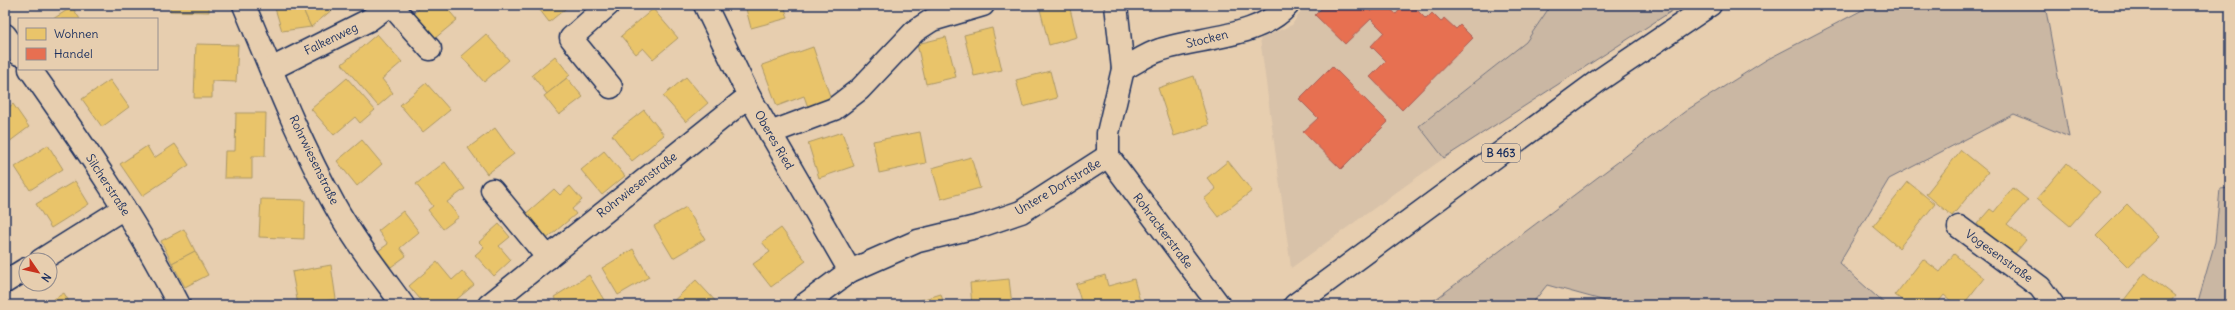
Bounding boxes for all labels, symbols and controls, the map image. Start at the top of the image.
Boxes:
legend [18,18,158,70]
street label: Falkenweg [302,19,360,58]
text: Wohnen [54,26,99,41]
street label: Stocken [1184,26,1230,51]
text: Handel [54,46,93,61]
street label: Oberes Ried [752,108,797,172]
street label: Rohrwiesenstraße [286,113,343,207]
road number: B 463 [1482,144,1520,162]
street label: Rohrwiesenstraße [594,149,680,221]
street label: Silcherstraße [83,151,134,218]
street label: Untere Dorfstraße [1012,155,1103,218]
street label: Rohrackerstraße [1130,190,1197,271]
street label: Vogesenstraße [1963,226,2036,285]
north arrow [18,252,58,292]
text: N [38,271,54,285]

